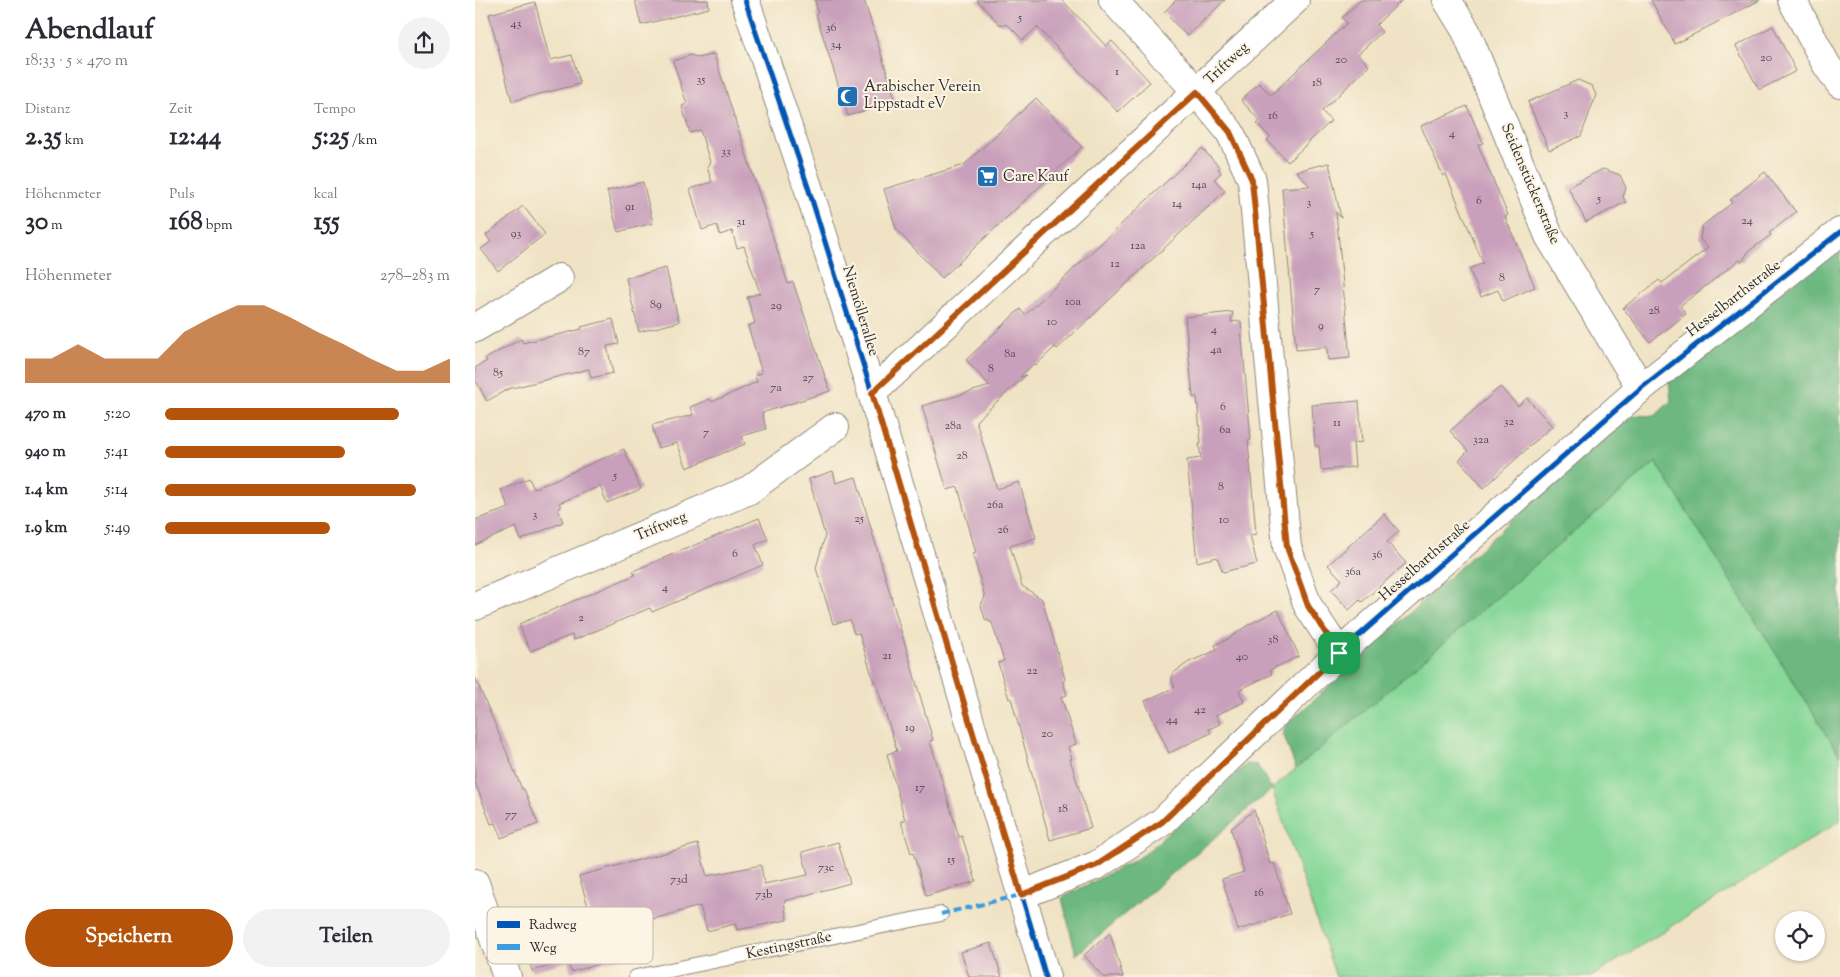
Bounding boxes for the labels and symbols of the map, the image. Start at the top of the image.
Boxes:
house number: 5 [1017,9,1022,27]
house number: 43 [511,15,522,33]
house number: 36 [826,19,836,37]
house number: 34 [831,36,841,54]
street label: Triftweg [1200,38,1254,90]
house number: 20 [1760,49,1772,67]
house number: 20 [1335,51,1347,69]
house number: 1 [1115,63,1119,81]
house number: 35 [697,71,705,89]
house number: 18 [1312,74,1322,92]
place label: Arabischer Verein Lippstadt eV [864,77,981,115]
mosque icon: Arabischer Verein Lippstadt eV [836,84,860,108]
house number: 3 [1564,105,1569,123]
house number: 16 [1268,107,1278,125]
street label: Seidenstückerstraße [1495,120,1565,248]
house number: 4 [1449,125,1455,143]
house number: 33 [721,143,731,161]
supermarket icon: Care Kauf [975,165,999,189]
place label: Care Kauf [1003,167,1070,188]
house number: 14a [1191,176,1207,194]
house number: 5 [1596,190,1601,208]
house number: 6 [1476,192,1482,210]
house number: 3 [1307,194,1312,212]
house number: 14 [1172,195,1182,213]
house number: 91 [625,198,635,216]
house number: 24 [1741,212,1753,230]
house number: 31 [737,213,745,231]
house number: 93 [511,225,521,243]
house number: 5 [1309,225,1314,243]
house number: 12a [1130,237,1146,255]
house number: 12 [1110,255,1120,273]
street label: Hesselbarthstraße [1682,255,1786,343]
street label: Niemöllerallee [836,263,884,359]
house number: 8 [1499,269,1505,287]
house number: 7 [1314,281,1320,299]
house number: 10a [1065,293,1081,311]
house number: 89 [650,296,662,314]
house number: 29 [770,297,782,315]
house number: 28 [1648,302,1660,320]
house number: 10 [1047,313,1057,331]
house number: 9 [1318,317,1324,335]
house number: 4 [1211,321,1217,339]
house number: 4a [1210,341,1222,359]
house number: 87 [578,343,590,361]
house number: 8a [1004,345,1016,363]
house number: 8 [988,360,994,378]
house number: 85 [493,364,503,382]
house number: 27 [802,369,814,387]
house number: 7a [770,379,782,397]
house number: 6 [1220,398,1226,416]
house number: 32 [1504,413,1515,431]
house number: 11 [1333,414,1341,432]
house number: 28a [944,417,962,435]
house number: 6a [1219,421,1231,439]
house number: 7 [703,424,709,442]
house number: 32a [1473,431,1489,449]
house number: 28 [956,447,968,465]
house number: 5 [612,467,617,485]
house number: 8 [1218,478,1224,496]
house number: 26a [986,496,1004,514]
house number: 3 [533,506,538,524]
street label: Triftweg [632,507,690,547]
house number: 25 [854,510,864,528]
house number: 10 [1219,511,1229,529]
street label: Hesselbarthstraße [1375,515,1475,607]
house number: 26 [997,521,1009,539]
house number: 6 [732,545,738,563]
house number: 36 [1372,546,1382,564]
house number: 36a [1345,563,1362,581]
house number: 4 [662,579,668,597]
house number: 2 [578,609,584,627]
house number: 38 [1268,631,1278,649]
pin [1318,632,1360,674]
house number: 21 [882,647,892,665]
house number: 40 [1236,648,1248,666]
house number: 22 [1026,662,1038,680]
house number: 42 [1194,701,1206,719]
house number: 44 [1166,711,1178,729]
house number: 19 [905,719,915,737]
house number: 20 [1041,725,1053,743]
house number: 17 [915,779,925,797]
house number: 18 [1058,800,1068,818]
house number: 77 [505,806,517,824]
house number: 15 [947,851,955,869]
house number: 73c [818,859,835,877]
house number: 73d [670,871,688,889]
house number: 16 [1254,884,1264,902]
house number: 73b [755,886,773,904]
legend [487,907,653,964]
text: Radweg [529,916,577,936]
street label: Kestingstraße [744,927,834,965]
text: Weg [529,939,557,959]

